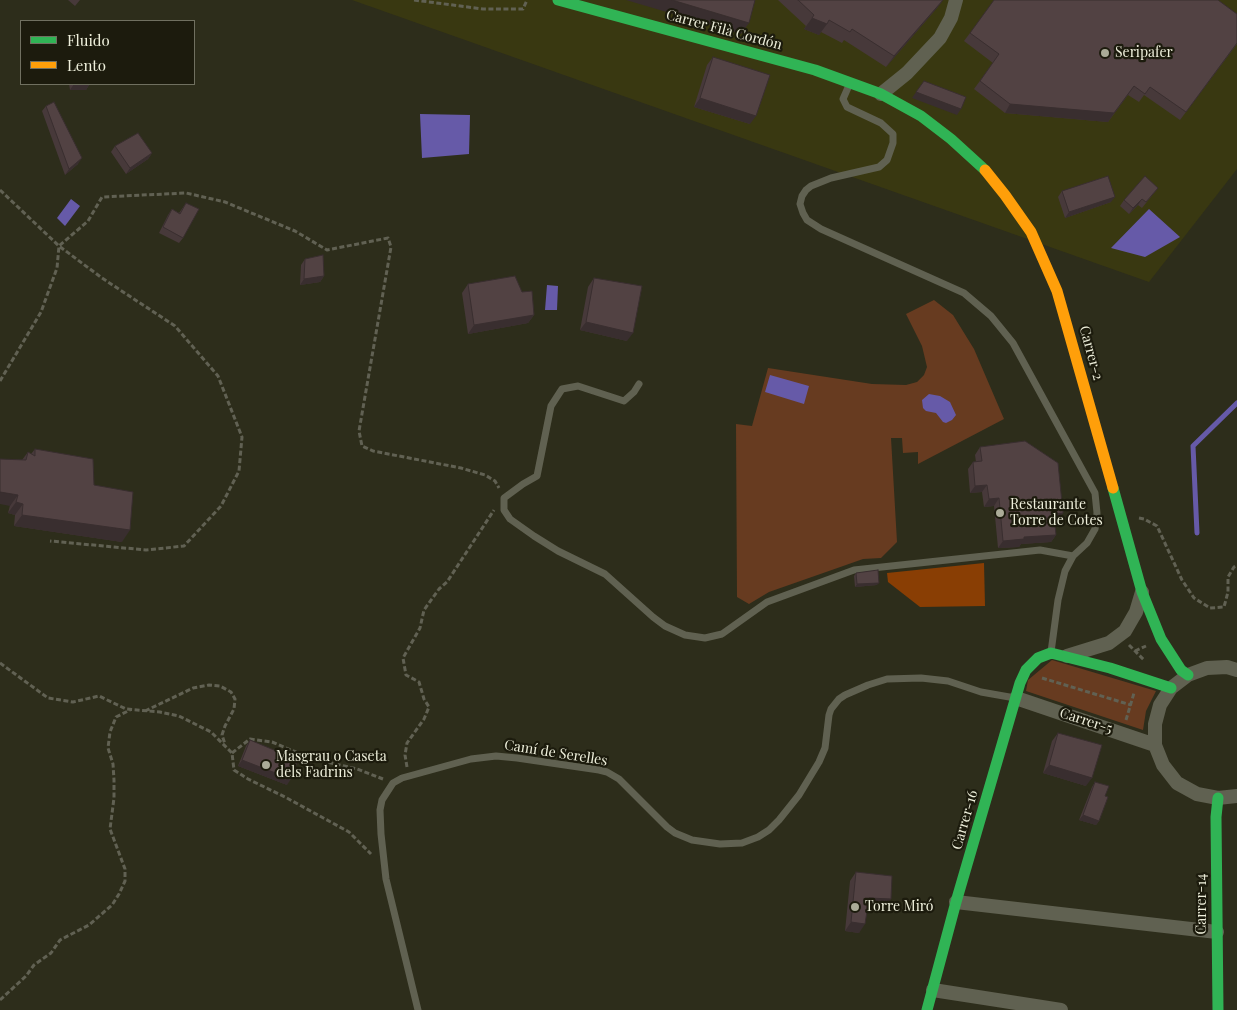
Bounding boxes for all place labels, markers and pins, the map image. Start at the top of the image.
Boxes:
place label: Seripafer [1115,45,1173,61]
marker: Seripafer [1099,47,1111,59]
place label: Restaurante Torre de Cotes [1010,497,1103,530]
marker: Restaurante Torre de Cotes [994,507,1006,519]
place label: Masgrau o Caseta dels Fadrins [276,749,387,782]
marker: Masgrau o Caseta dels Fadrins [260,759,272,771]
place label: Torre Miró [865,899,933,915]
marker: Torre Miró [849,901,861,913]

